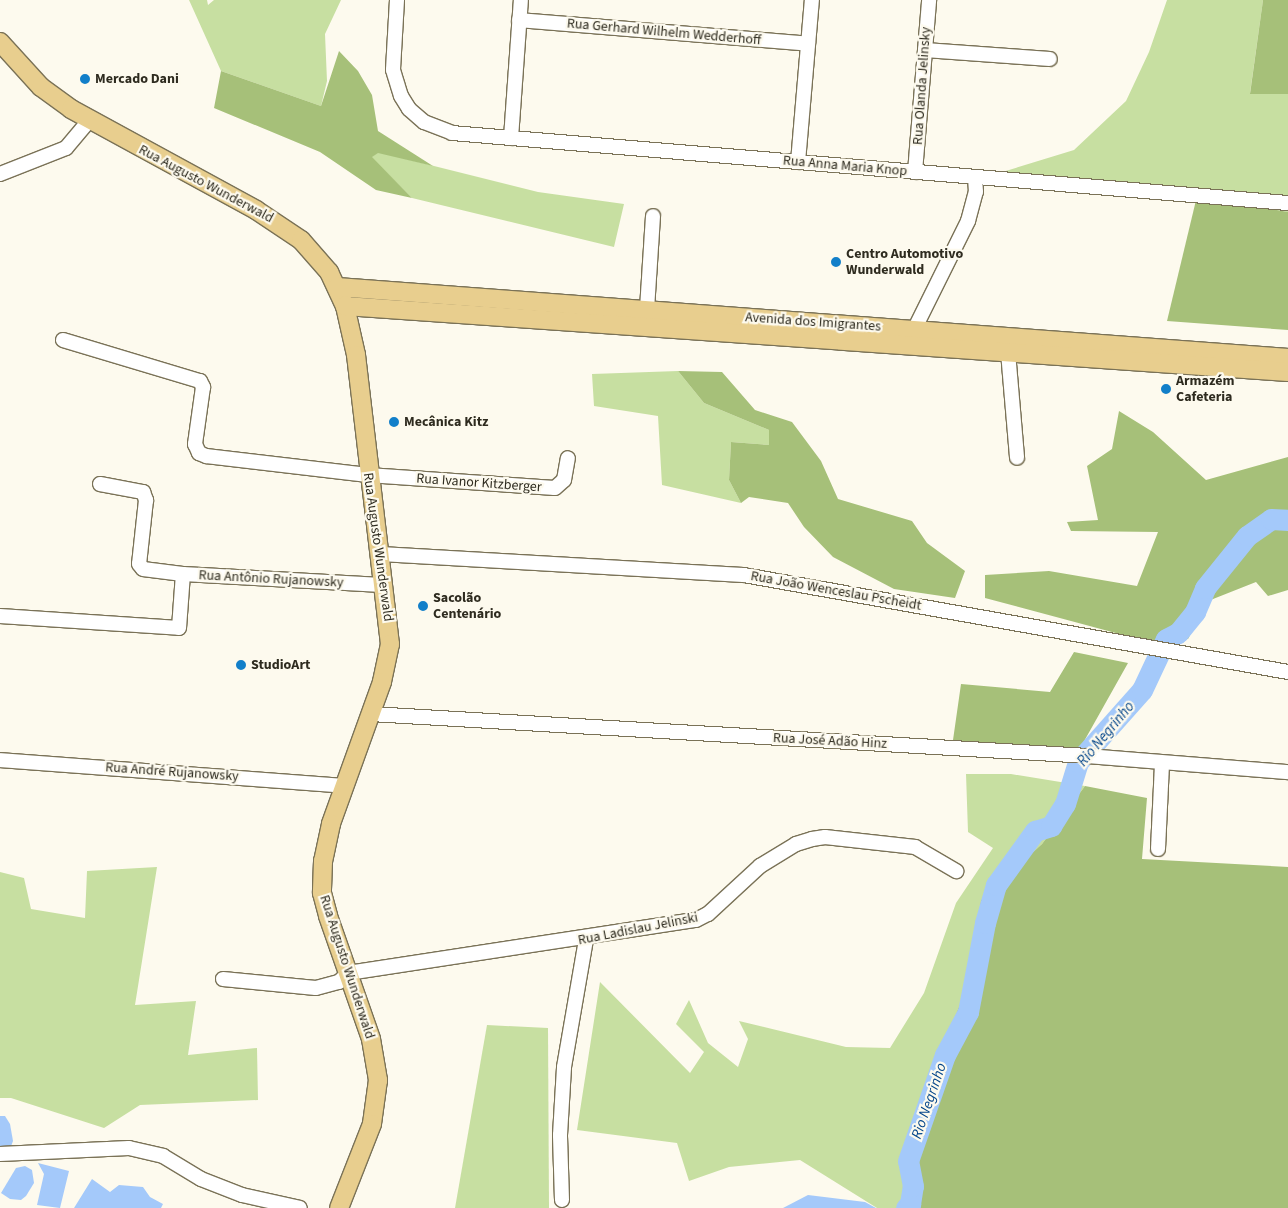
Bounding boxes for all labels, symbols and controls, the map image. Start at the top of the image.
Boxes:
street label: Rua Gerhard Wilhelm Wedderhoff [566,15,762,49]
street label: Rua Olanda Jelinsky [909,26,935,146]
place label: Mercado Dani [95,71,179,87]
marker: Mercado Dani [79,73,91,85]
street label: Rua Augusto Wunderwald [136,141,276,227]
street label: Rua Anna Maria Knop [782,152,908,180]
place label: Centro Automotivo Wunderwald [846,246,963,278]
marker: Centro Automotivo Wunderwald [830,256,842,268]
street label: Avenida dos Imigrantes [745,309,881,335]
place label: Armazém Cafeteria [1176,373,1235,406]
marker: Armazém Cafeteria [1160,383,1172,395]
place label: Mecânica Kitz [404,414,488,430]
marker: Mecânica Kitz [388,416,400,428]
street label: Rua Ivanor Kitzberger [416,470,542,496]
street label: Rua Augusto Wunderwald [359,471,397,623]
street label: Rua Antônio Rujanowsky [198,567,344,591]
street label: Rua João Wenceslau Pscheidt [749,568,923,614]
place label: Sacolão Centenário [433,590,501,622]
marker: Sacolão Centenário [417,600,429,612]
place label: StudioArt [251,657,310,673]
marker: StudioArt [235,659,247,671]
water label: Rio Negrinho [1074,698,1138,770]
street label: Rua José Adão Hinz [772,730,888,752]
street label: Rua André Rujanowsky [105,759,239,785]
street label: Rua Augusto Wunderwald [316,893,378,1041]
street label: Rua Ladislau Jelinski [577,909,699,949]
water label: Rio Negrinho [908,1061,950,1141]

